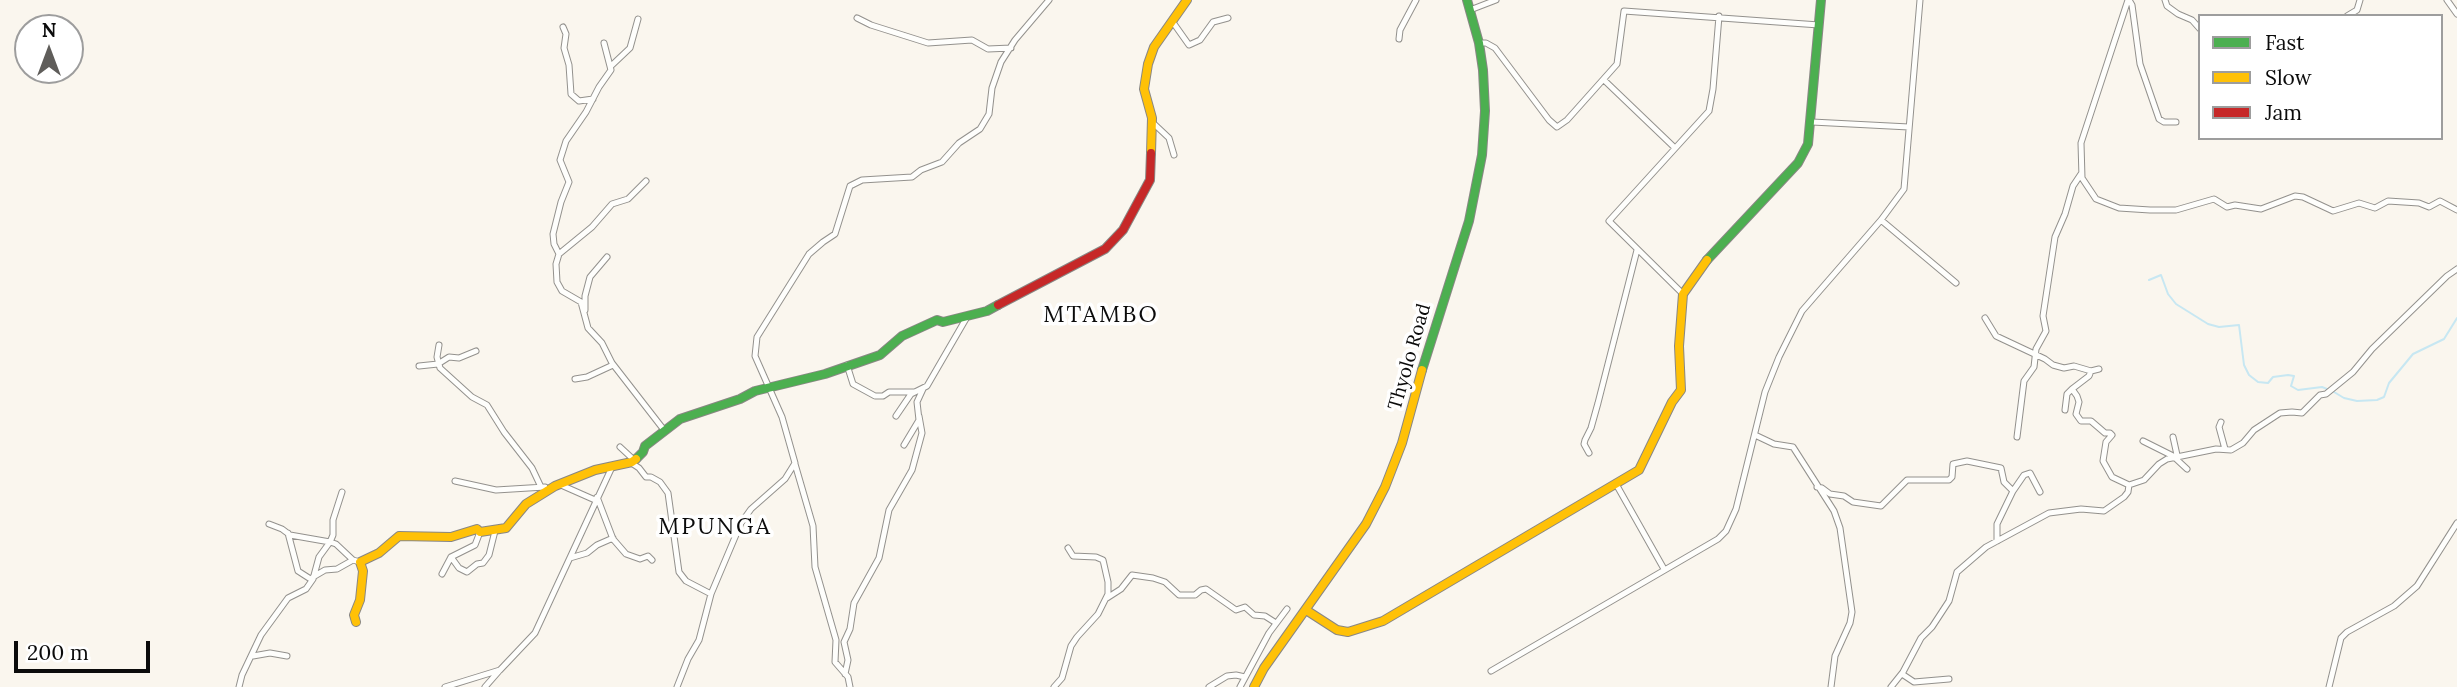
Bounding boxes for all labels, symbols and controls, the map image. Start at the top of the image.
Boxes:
north arrow [14,14,84,84]
legend [2198,14,2443,140]
text: N [42,18,56,42]
text: Fast [2265,29,2304,56]
text: Slow [2265,64,2312,91]
text: Jam [2265,99,2302,126]
district label: MTAMBO [1044,301,1158,329]
street label: Thyolo Road [1384,301,1436,413]
district label: MPUNGA [659,513,771,541]
scale bar [18,628,154,672]
text: 200 m [27,639,89,666]

